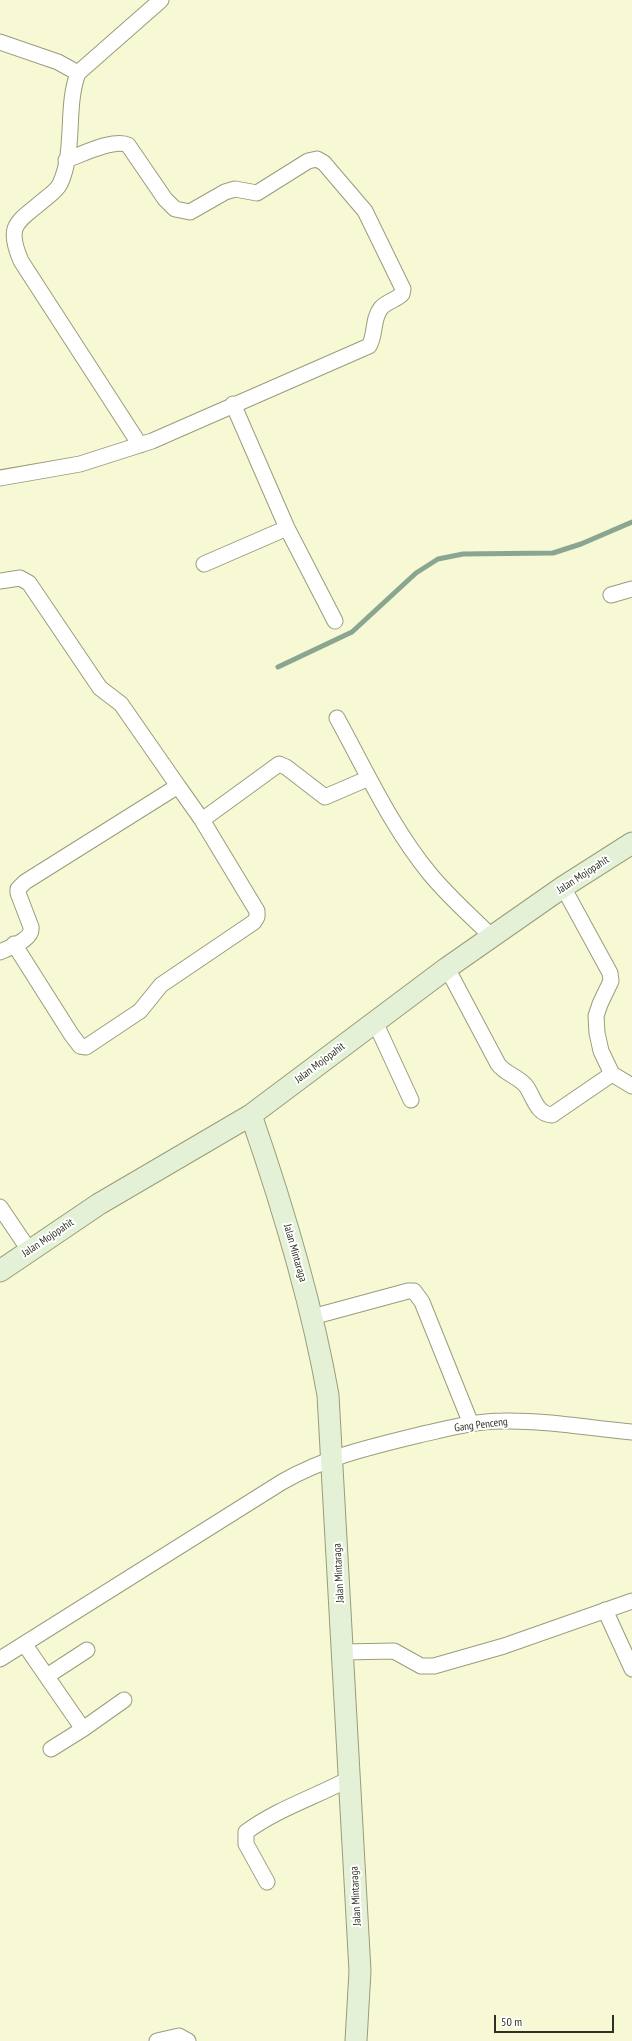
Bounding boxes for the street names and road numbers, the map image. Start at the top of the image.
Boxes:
street label: Jalan Mojopahit [554,853,612,897]
street label: Jalan Mojopahit [292,1040,348,1086]
street label: Jalan Mojopahit [20,1216,76,1260]
street label: Jalan Mintaraga [280,1223,310,1283]
street label: Gang Penceng [454,1415,508,1435]
street label: Jalan Mintaraga [331,1543,347,1603]
street label: Jalan Mintaraga [348,1866,364,1926]

